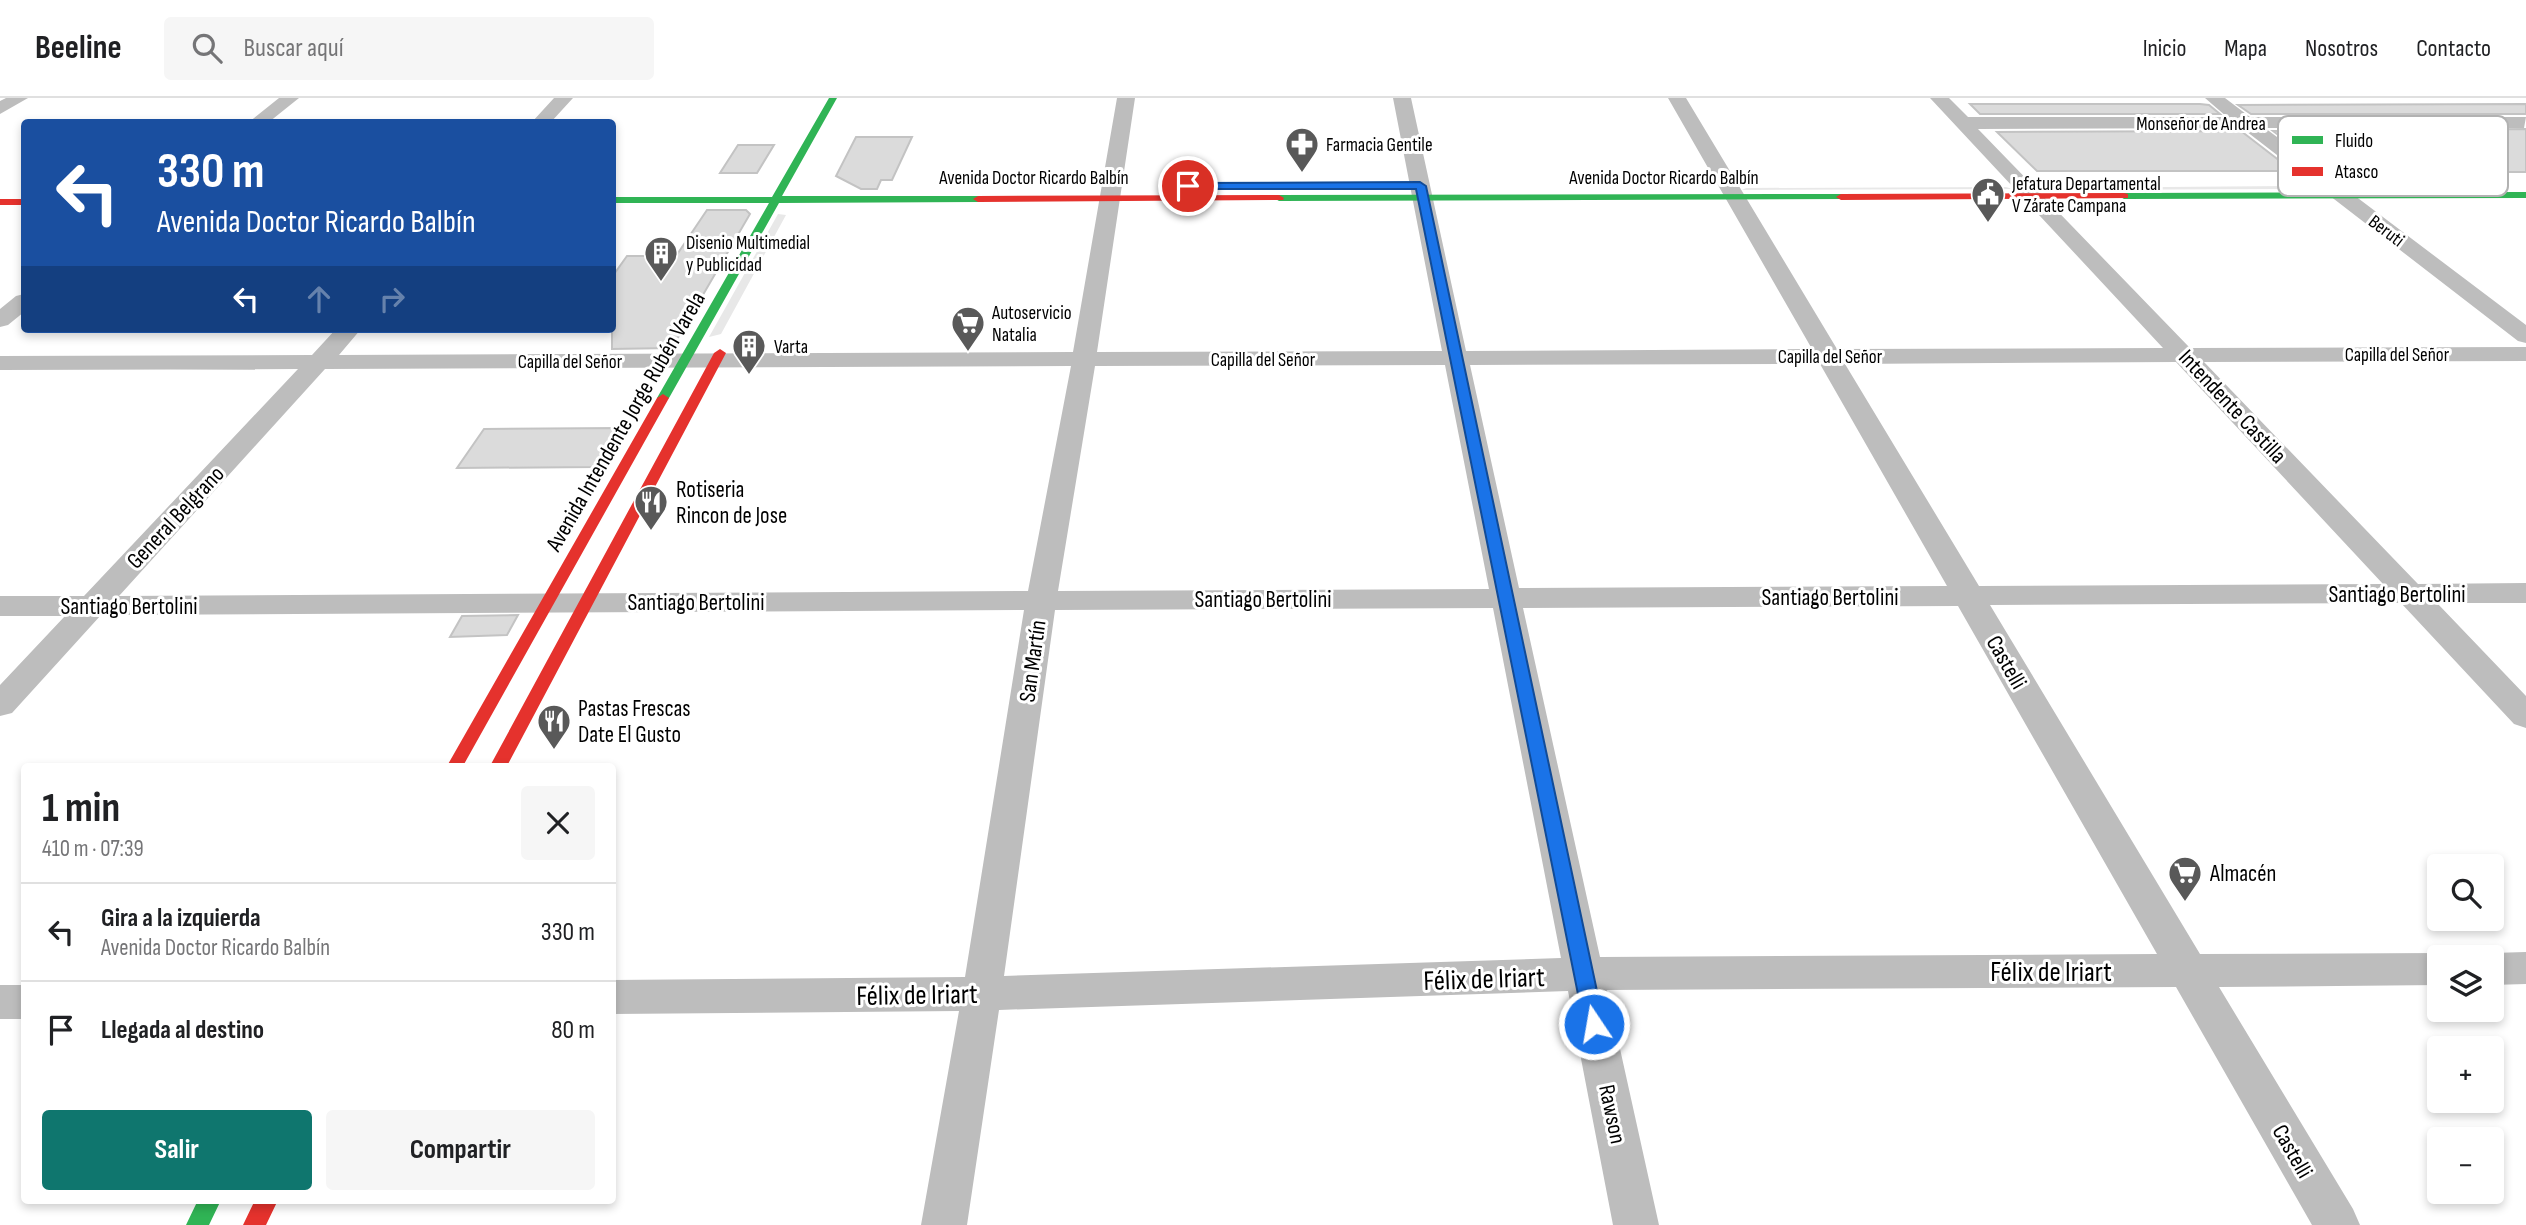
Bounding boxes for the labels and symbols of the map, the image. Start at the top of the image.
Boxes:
street label: Monseñor de Andrea [2136,113,2266,136]
legend [2278,116,2508,196]
pharmacy icon: Farmacia Gentile [1283,125,1321,174]
text: Fluido [2335,130,2373,153]
place label: Farmacia Gentile [1326,134,1433,157]
pin [1158,156,1218,216]
text: Atasco [2334,161,2378,184]
street label: Avenida Doctor Ricardo Balbín [938,167,1129,190]
street label: Avenida Doctor Ricardo Balbín [1568,167,1759,190]
place label: Jefatura Departamental V Zárate Campana [2011,173,2161,218]
public building icon: Jefatura Departamental V Zárate Campana [1969,175,2007,224]
street label: Beruti [2364,210,2409,252]
place label: Disenio Multimedial y Publicidad [686,232,810,277]
building icon: Disenio Multimedial y Publicidad [642,234,680,283]
street label: Avenida Intendente Jorge Rubén Varela [540,287,712,557]
place label: Autoservicio Natalia [991,302,1072,347]
supermarket icon: Autoservicio Natalia [949,304,987,353]
building icon: Varta [730,327,768,376]
place label: Varta [774,336,808,359]
street label: Intendente Castilla [2172,344,2292,470]
street label: Capilla del Señor [2345,344,2450,367]
street label: Capilla del Señor [1778,346,1883,369]
street label: Capilla del Señor [1211,349,1316,372]
street label: Capilla del Señor [518,351,623,374]
street label: General Belgrano [121,460,230,575]
place label: Rotiseria Rincon de Jose [676,476,787,530]
restaurant icon: Rotiseria Rincon de Jose [632,483,670,532]
street label: Santiago Bertolini [2328,581,2466,609]
street label: Santiago Bertolini [1761,584,1899,612]
street label: Santiago Bertolini [1194,586,1332,614]
street label: Santiago Bertolini [627,589,765,617]
street label: Santiago Bertolini [60,593,198,621]
street label: San Martín [1013,618,1053,704]
street label: Castelli [1980,631,2033,694]
place label: Pastas Frescas Date El Gusto [578,695,691,749]
restaurant icon: Pastas Frescas Date El Gusto [535,702,573,751]
supermarket icon: Almacén [2166,854,2204,903]
place label: Almacén [2209,860,2276,888]
street label: Félix de Iriart [1990,956,2112,989]
street label: Félix de Iriart [1423,961,1545,998]
street label: Félix de Iriart [856,978,978,1013]
position arrow [1557,987,1631,1061]
street label: Rawson [1592,1082,1632,1146]
street label: Castelli [2266,1120,2319,1183]

